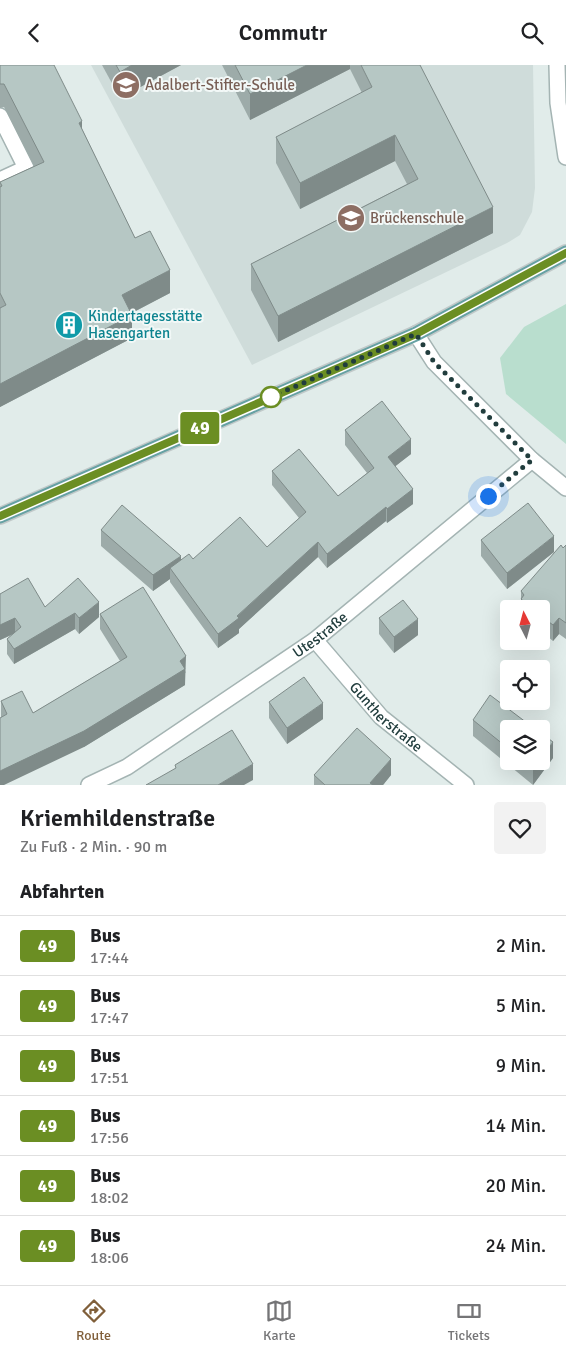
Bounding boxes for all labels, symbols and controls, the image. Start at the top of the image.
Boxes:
icon: back [20,19,48,47]
text: Commutr [239,19,327,46]
icon: search [518,19,546,47]
school or university icon: Adalbert-Stifter-Schule [111,70,141,100]
place label: Adalbert-Stifter-Schule [145,76,295,94]
school or university icon: Brückenschule [336,203,366,233]
place label: Brückenschule [370,209,464,227]
place label: Kindertagesstätte Hasengarten [88,307,202,342]
building icon: Kindertagesstätte Hasengarten [54,310,84,340]
unlabelled marker [260,386,282,408]
line badge: 49 [178,412,222,444]
text: 49 [190,417,210,439]
your location [476,484,501,509]
north arrow [500,600,550,650]
map controls [500,600,550,770]
street label: Utestraße [289,608,351,662]
button: locate [500,660,550,710]
street label: Guntherstraße [346,678,426,756]
button: layers [500,720,550,770]
button: heart [494,802,546,854]
text: Kriemhildenstraße [20,803,215,833]
text: Zu Fuß · 2 Min. · 90 m [20,837,167,857]
text: Abfahrten [20,880,104,904]
text: Bus [90,924,121,948]
text: 2 Min. [496,934,546,958]
text: 49 [38,935,57,957]
text: 17:44 [90,948,129,968]
text: Bus [90,984,121,1008]
text: 5 Min. [496,994,546,1018]
text: 49 [38,995,57,1017]
text: 17:47 [90,1008,129,1028]
text: Bus [90,1044,121,1068]
text: 9 Min. [496,1054,546,1078]
text: 49 [38,1055,57,1077]
text: 17:51 [90,1068,129,1088]
text: Bus [90,1104,121,1128]
text: 14 Min. [485,1114,546,1138]
text: 49 [38,1115,57,1137]
text: 17:56 [90,1128,129,1148]
text: Bus [90,1164,121,1188]
text: 20 Min. [485,1174,546,1198]
text: 49 [38,1175,57,1197]
text: 18:02 [90,1188,129,1208]
text: Bus [90,1224,121,1248]
text: 24 Min. [485,1234,546,1258]
text: 49 [38,1235,57,1257]
text: 18:06 [90,1248,129,1268]
tab: Route [76,1297,111,1344]
tab: Karte [263,1297,296,1344]
tab: Tickets [448,1297,490,1344]

